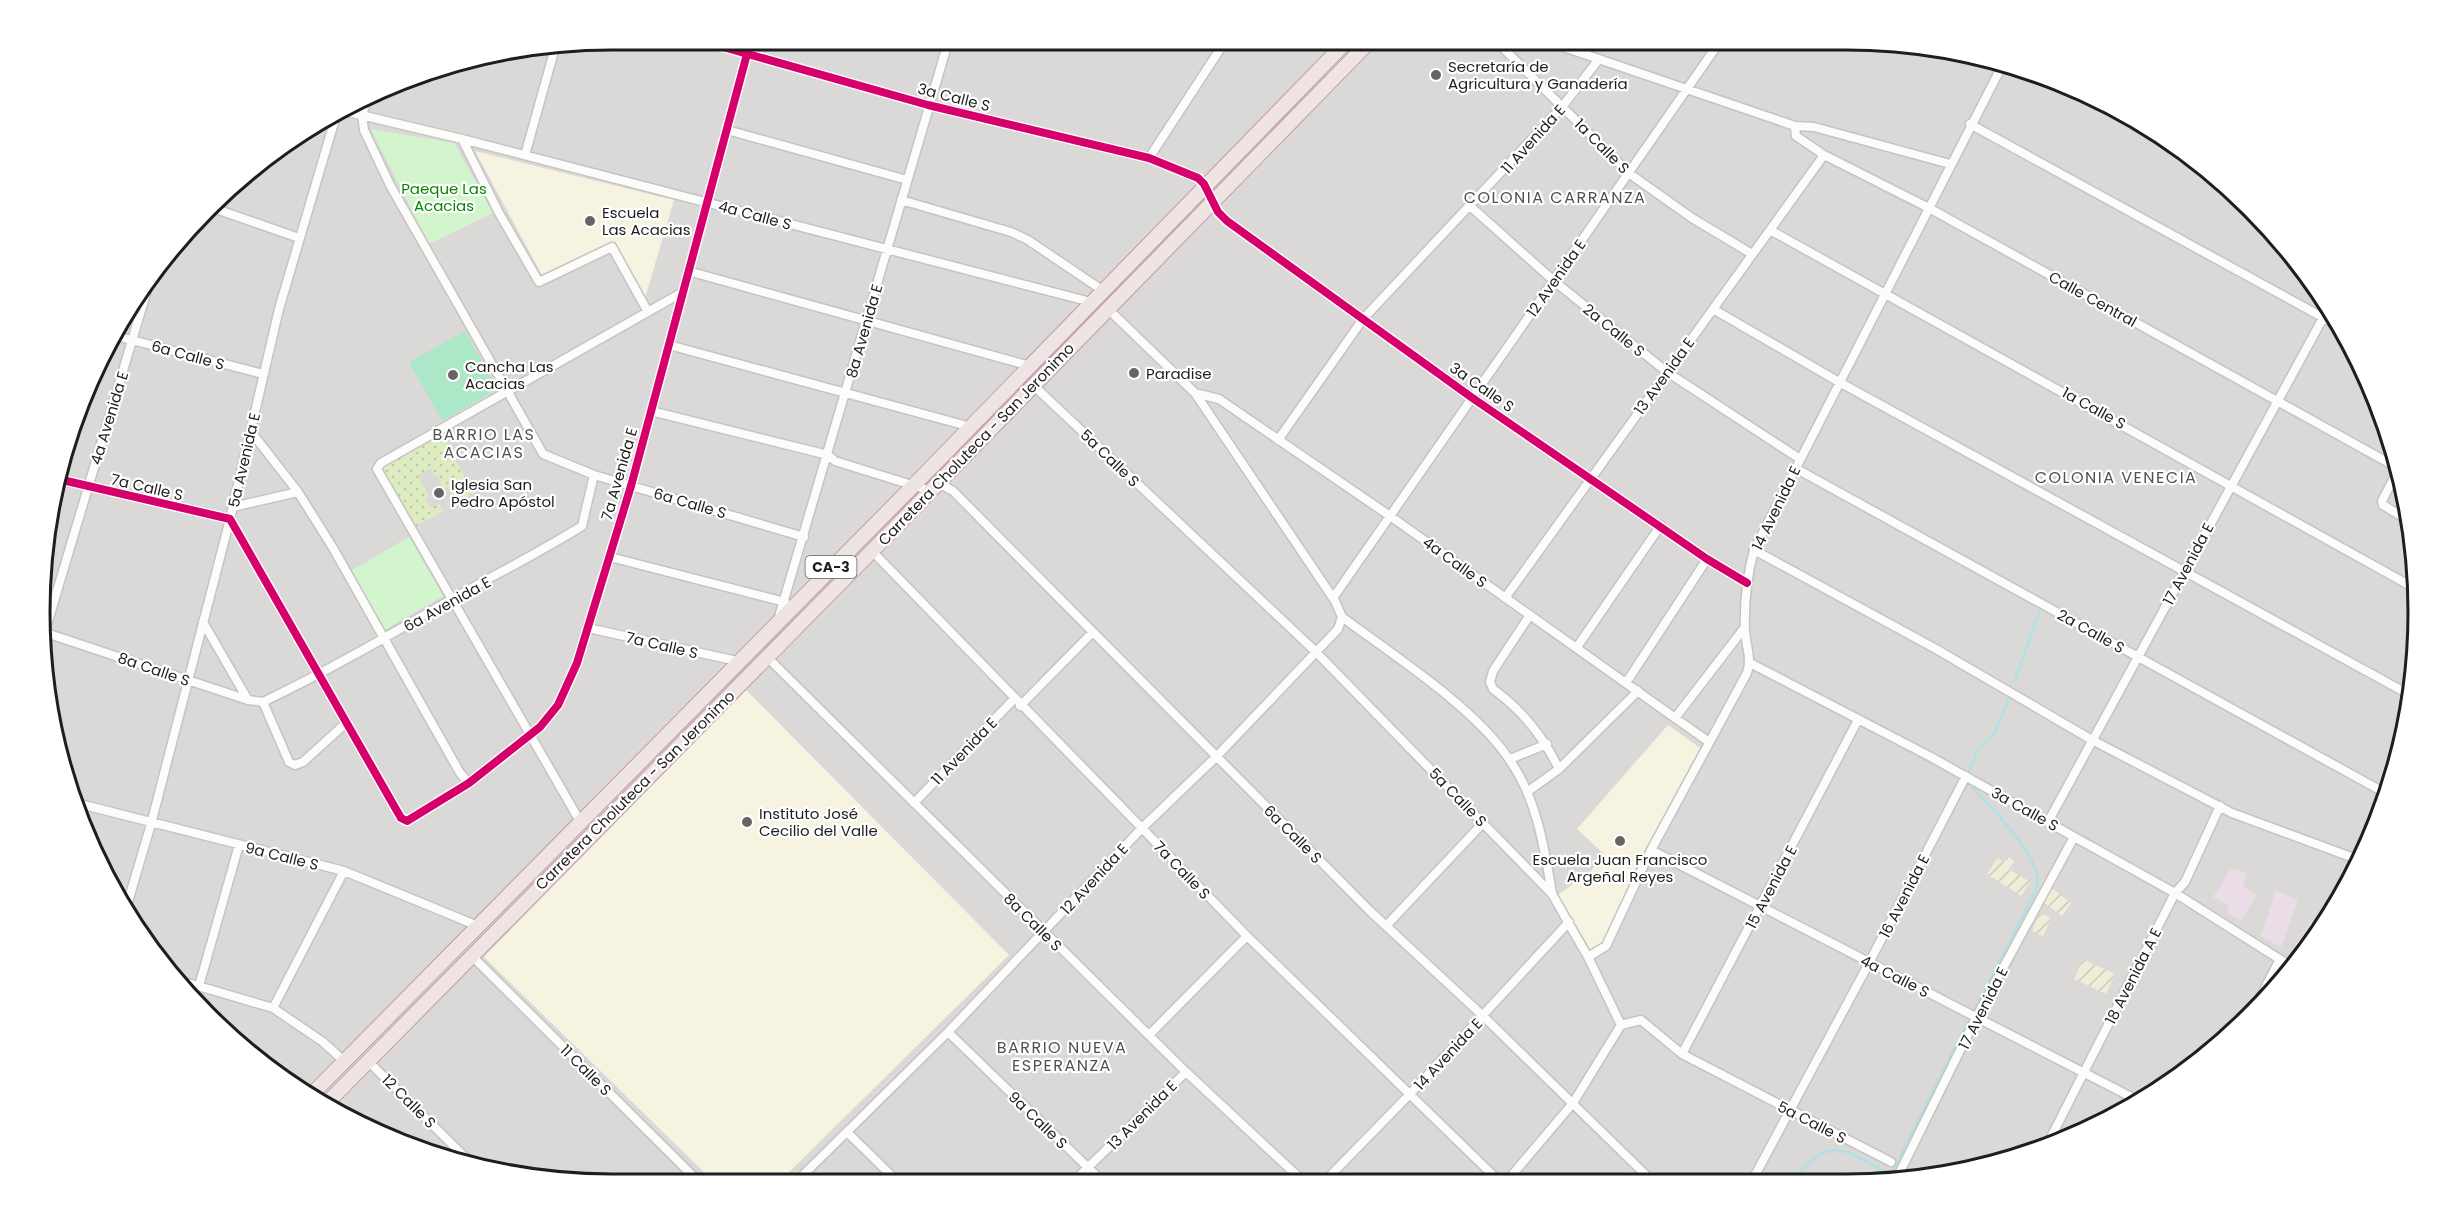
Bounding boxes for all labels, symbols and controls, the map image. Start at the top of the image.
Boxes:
place label: Secretaría de Agricultura y Ganadería [1448,56,1628,94]
marker: Secretaría de Agricultura y Ganadería [1429,68,1443,82]
street label: 3a Calle S [915,78,993,116]
street label: 11 Avenida E [1496,100,1570,178]
street label: 1a Calle S [1570,114,1634,178]
park label: Paeque Las Acacias [401,178,487,216]
district label: COLONIA CARRANZA [1464,186,1646,209]
street label: 4a Calle S [716,195,794,235]
place label: Escuela Las Acacias [602,202,691,240]
marker: Escuela Las Acacias [583,214,597,228]
street label: 12 Avenida E [1521,235,1591,321]
street label: Calle Central [2045,266,2141,332]
street label: 8a Avenida E [841,282,887,380]
street label: 2a Calle S [1579,299,1649,361]
street label: 13 Avenida E [1629,333,1699,419]
street label: 6a Calle S [149,335,227,375]
street label: Carretera Choluteca - San Jeronimo [873,338,1079,550]
place label: Cancha Las Acacias [465,356,554,394]
street label: 3a Calle S [1446,357,1518,417]
place label: Paradise [1146,363,1212,384]
marker: Paradise [1127,366,1141,380]
marker: Cancha Las Acacias [446,368,460,382]
street label: 4a Avenida E [85,369,133,467]
street label: 1a Calle S [2058,382,2130,434]
street label: 5a Avenida E [223,411,265,509]
district label: BARRIO LAS ACACIAS [433,423,535,464]
street label: 5a Calle S [1076,424,1144,492]
street label: 7a Avenida E [596,425,642,523]
street label: 14 Avenida E [1747,462,1805,554]
district label: COLONIA VENECIA [2035,466,2197,489]
street label: 7a Calle S [109,468,185,506]
place label: Iglesia San Pedro Apóstol [451,474,555,512]
street label: 6a Calle S [651,483,729,523]
marker: Iglesia San Pedro Apóstol [432,486,446,500]
street label: 17 Avenida E [2158,519,2218,609]
street label: 4a Calle S [1419,532,1491,592]
road number: CA-3 [806,556,856,578]
street label: 6a Avenida E [400,571,494,637]
street label: 2a Calle S [2054,604,2128,658]
street label: 7a Calle S [624,626,700,664]
street label: 8a Calle S [115,647,193,691]
street label: Carretera Choluteca - San Jeronimo [531,686,739,894]
street label: 11 Avenida E [926,713,1002,789]
street label: 5a Calle S [1424,763,1492,831]
street label: 3a Calle S [1987,782,2063,836]
street label: 6a Calle S [1259,800,1327,868]
place label: Instituto José Cecilio del Valle [759,803,878,841]
marker: Instituto José Cecilio del Valle [740,815,754,829]
marker: Escuela Juan Francisco Argeñal Reyes [1613,834,1627,848]
street label: 7a Calle S [1149,836,1215,904]
street label: 9a Calle S [243,837,321,875]
street label: 12 Avenida E [1055,839,1133,919]
street label: 15 Avenida E [1740,842,1802,932]
place label: Escuela Juan Francisco Argeñal Reyes [1533,849,1707,887]
street label: 16 Avenida E [1874,850,1934,942]
street label: 8a Calle S [999,888,1067,956]
street label: 18 Avenida A E [2100,924,2166,1028]
street label: 4a Calle S [1857,950,1933,1002]
street label: 17 Avenida E [1953,963,2013,1053]
street label: 14 Avenida E [1409,1013,1487,1095]
district label: BARRIO NUEVA ESPERANZA [997,1036,1127,1077]
street label: 11 Calle S [556,1040,616,1100]
street label: 12 Calle S [377,1069,441,1133]
street label: 13 Avenida E [1102,1075,1182,1155]
street label: 9a Calle S [1004,1086,1072,1154]
street label: 5a Calle S [1774,1096,1850,1148]

